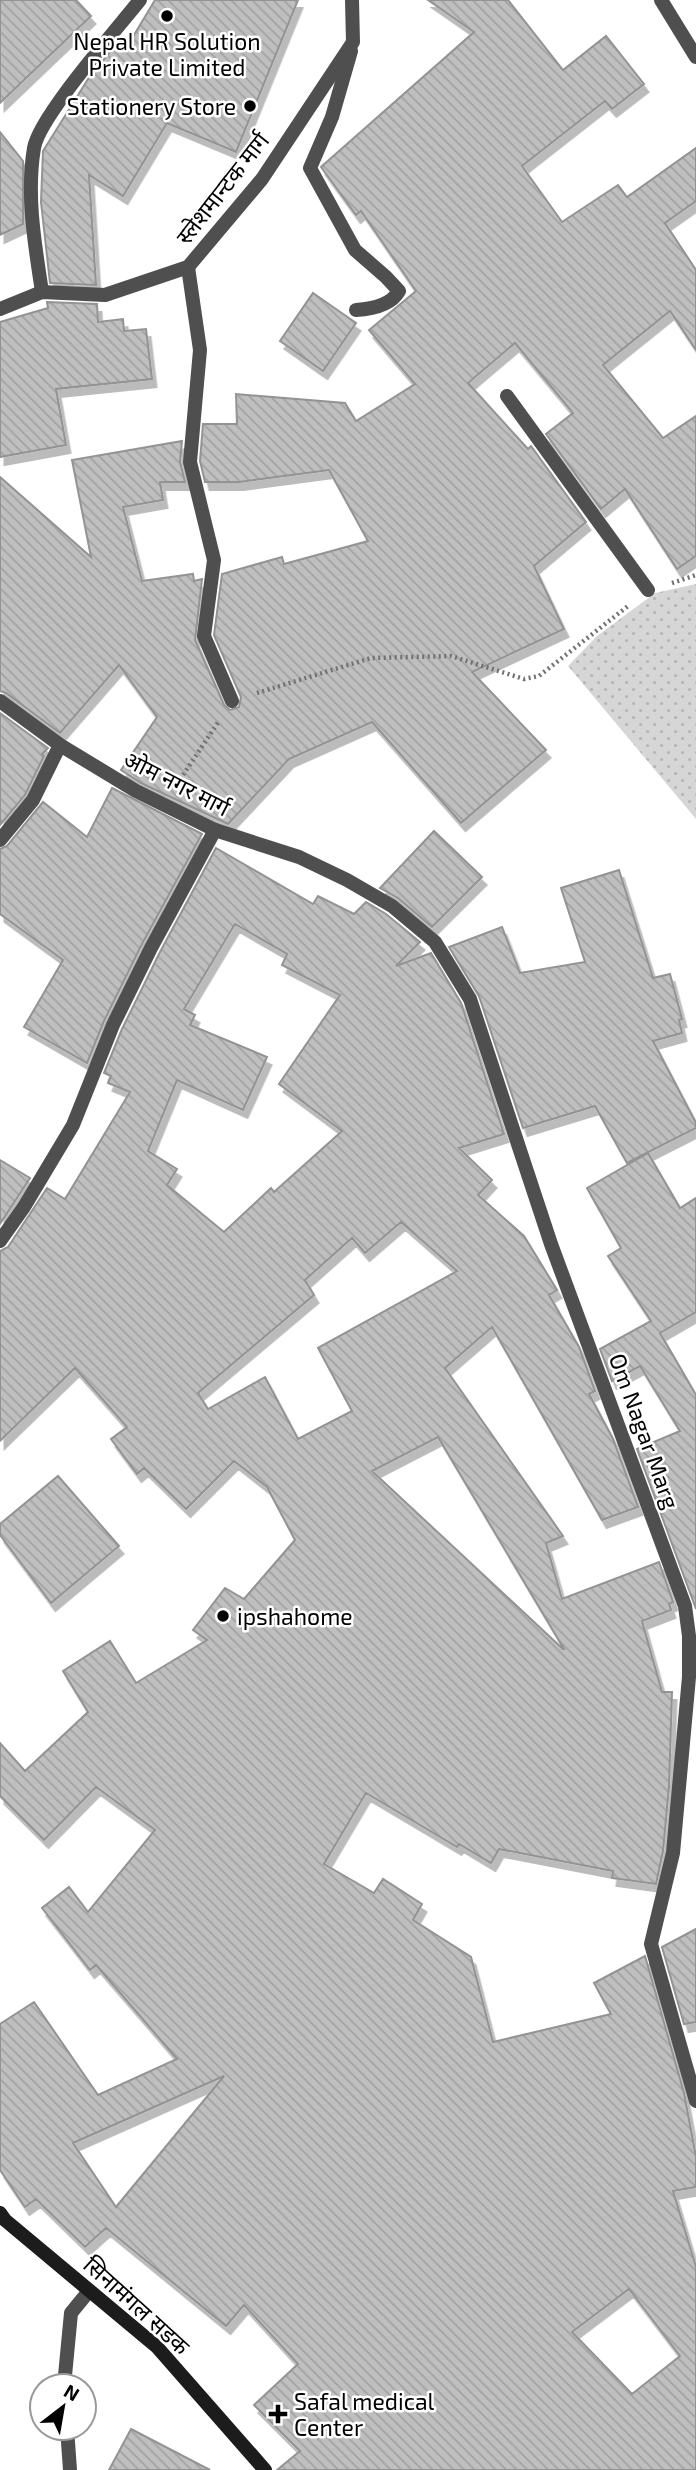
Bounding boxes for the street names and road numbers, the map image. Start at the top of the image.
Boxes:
street label: स्लेशमान्टक मार्ग [170,126,275,249]
street label: ओम नगर मार्ग [119,744,236,822]
street label: Om Nagar Marg [604,1349,686,1513]
street label: सिनामंगल सडक [78,2250,197,2361]

